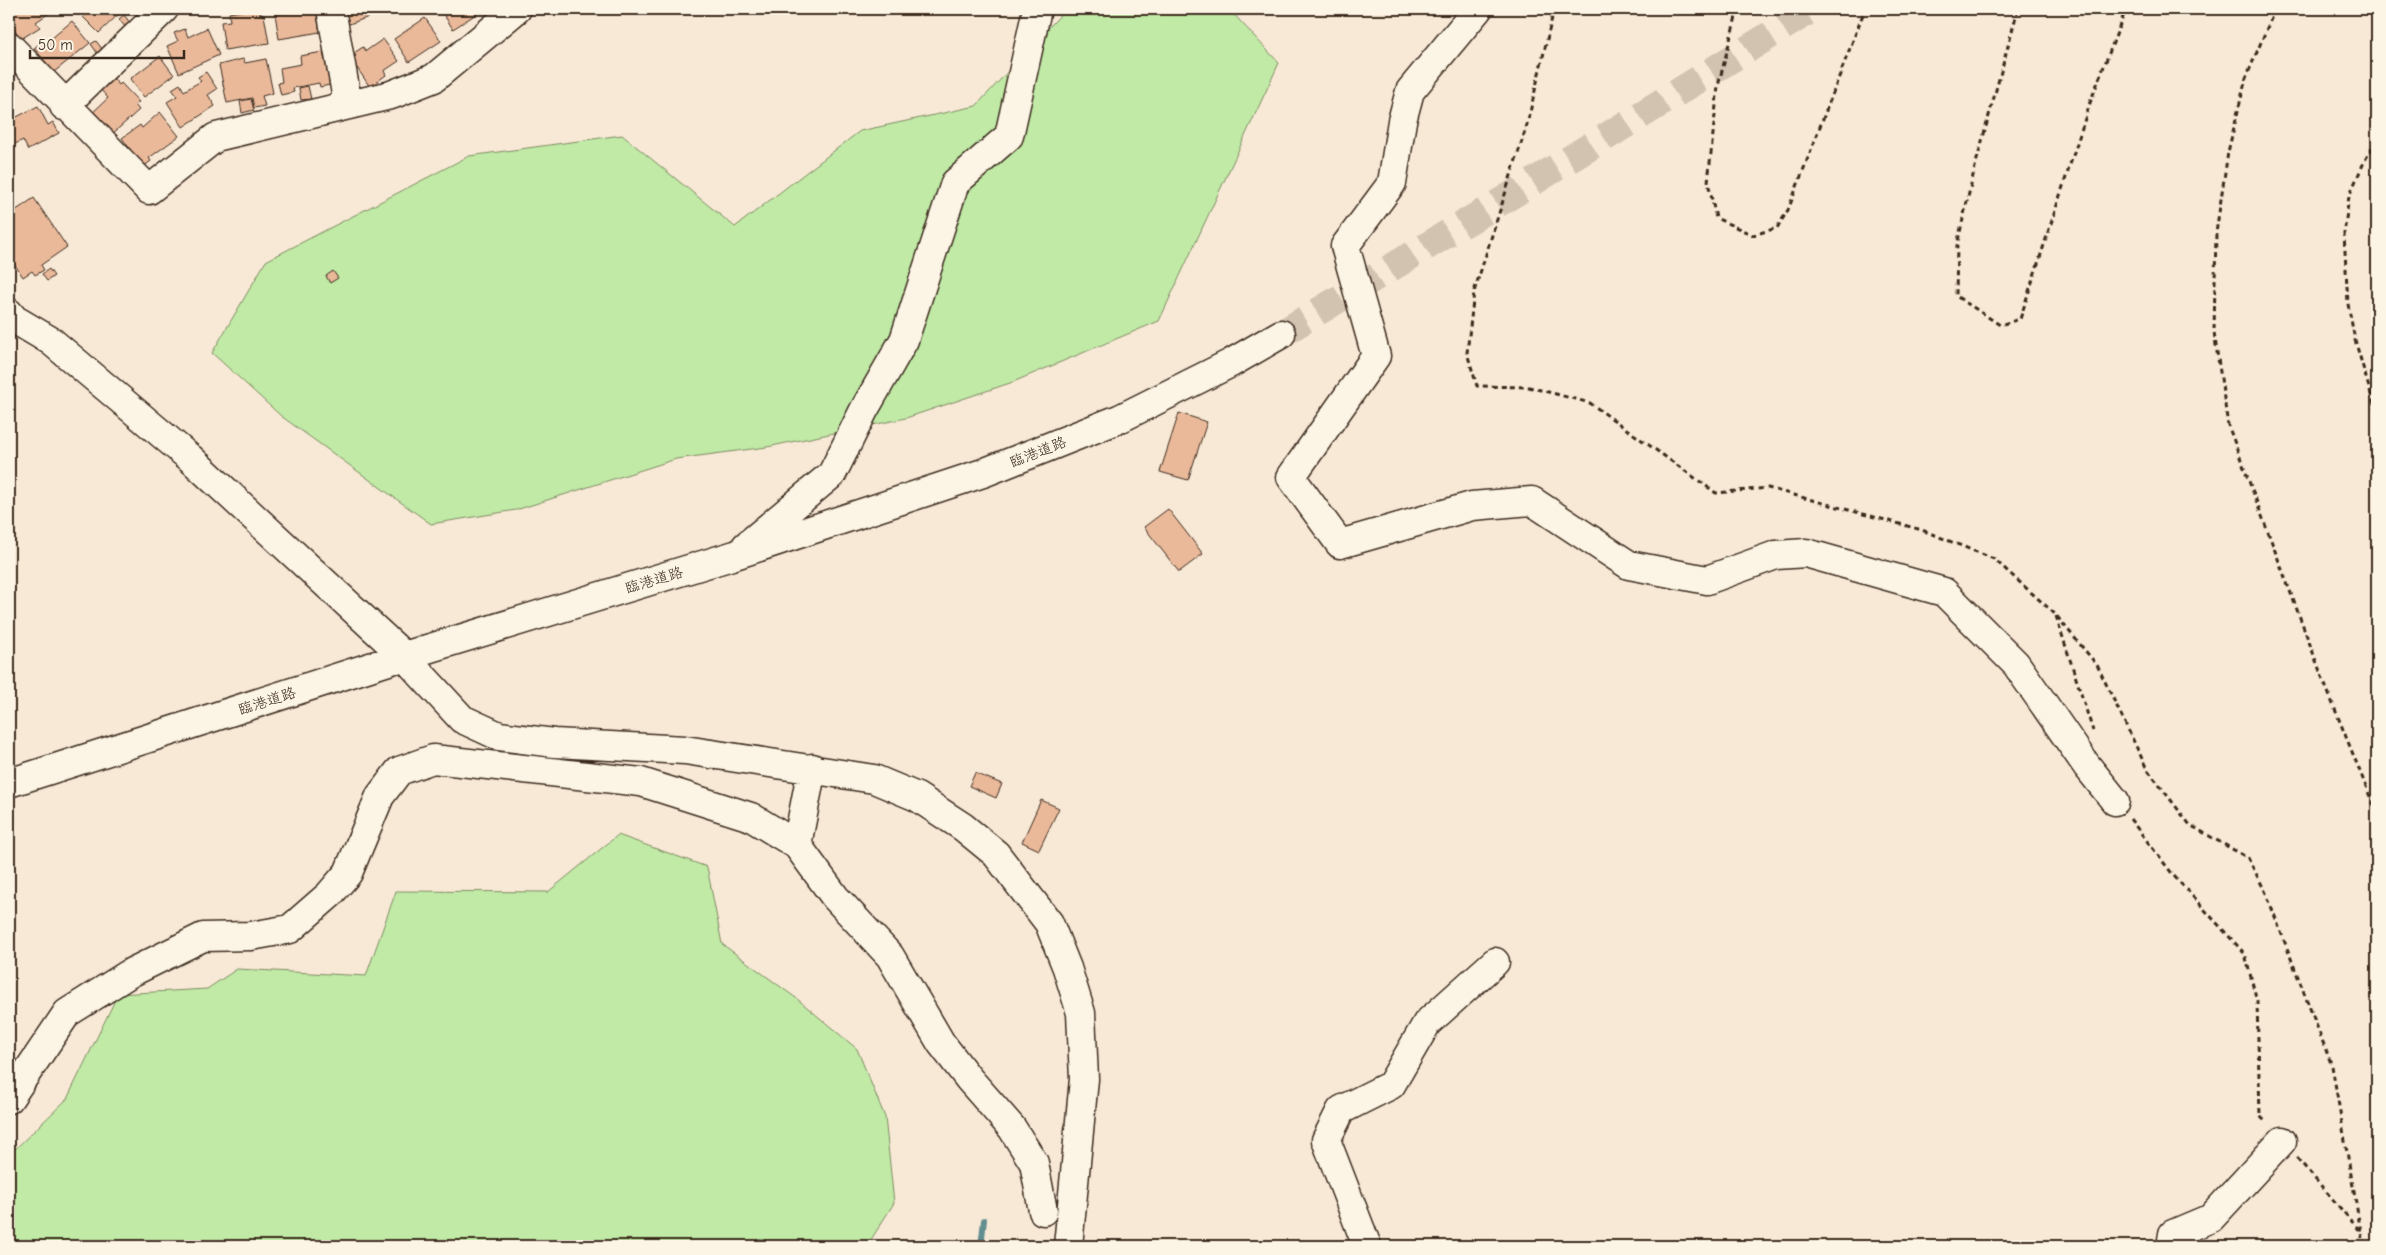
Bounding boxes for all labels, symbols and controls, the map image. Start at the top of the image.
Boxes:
scale bar [30,28,184,60]
text: 50 m [38,36,73,54]
street label: 臨港道路 [1007,432,1069,472]
street label: 臨港道路 [623,563,685,597]
street label: 臨港道路 [236,683,298,719]

